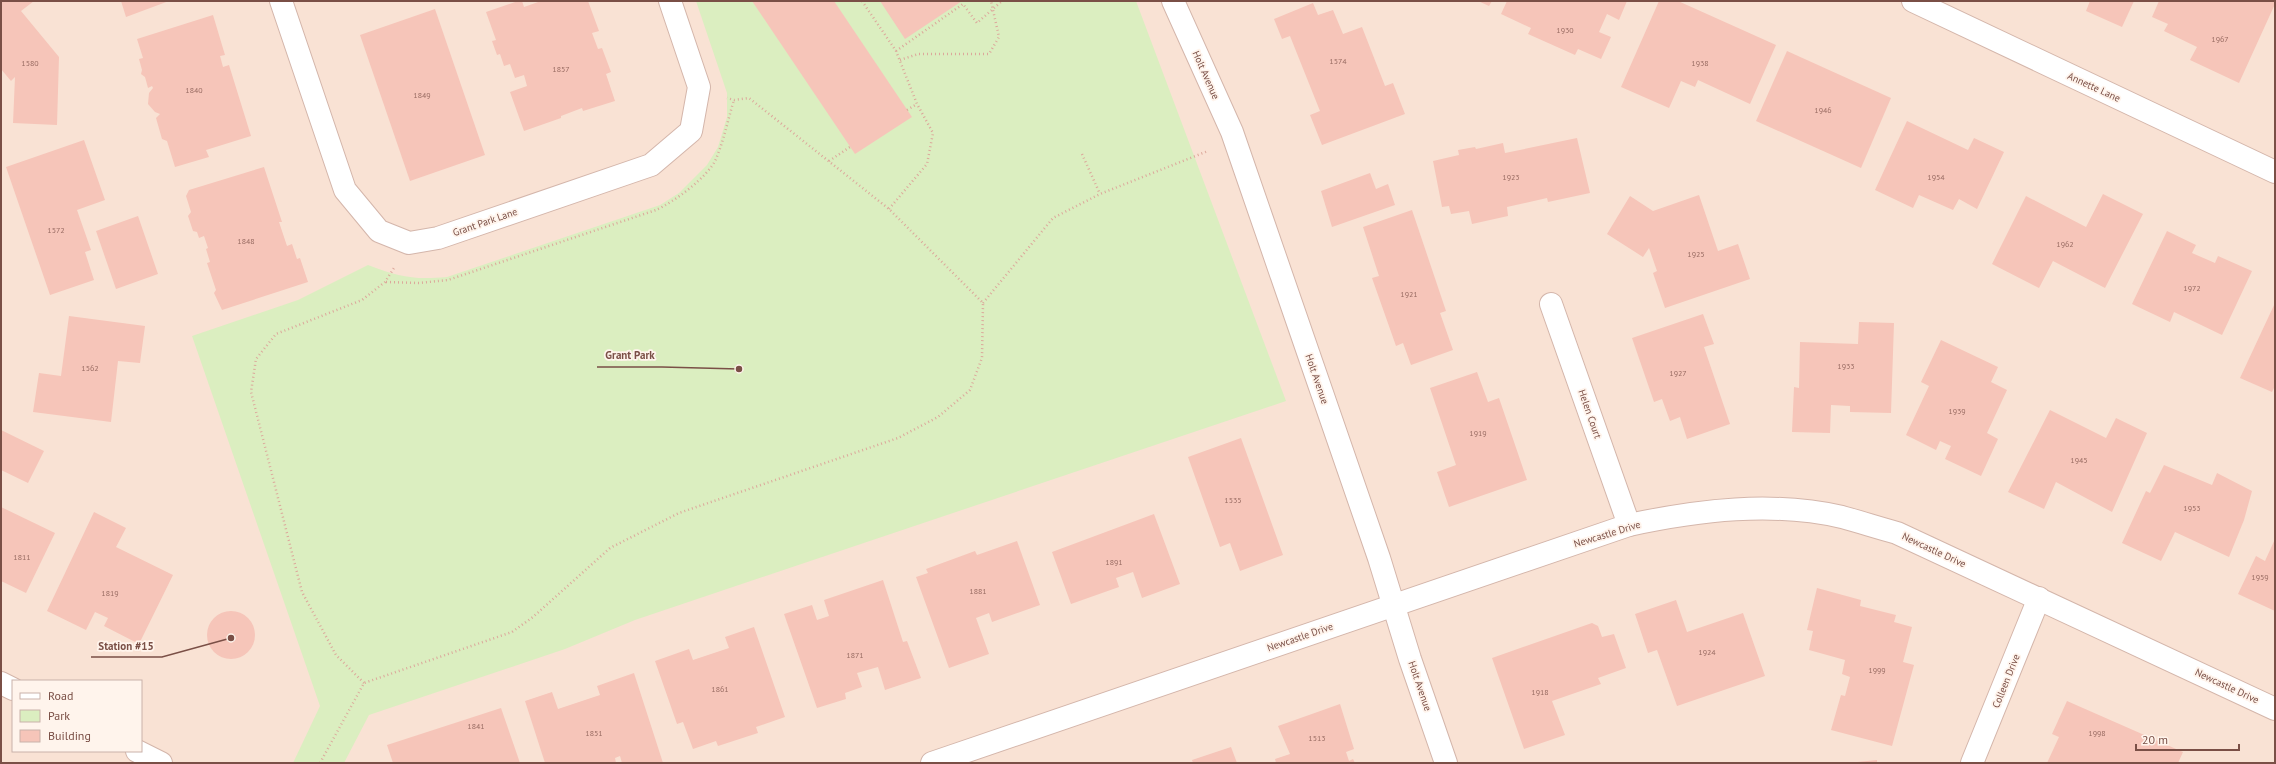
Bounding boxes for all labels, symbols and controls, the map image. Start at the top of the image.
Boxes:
house number: 1930 [1556,25,1574,35]
house number: 1967 [2211,34,2229,44]
street label: Holt Avenue [1189,49,1223,101]
house number: 1574 [1329,56,1347,66]
house number: 1580 [21,58,39,68]
house number: 1938 [1691,58,1709,68]
house number: 1857 [552,64,570,74]
street label: Annette Lane [2066,69,2122,105]
house number: 1840 [185,85,203,95]
house number: 1849 [413,90,431,100]
house number: 1946 [1814,105,1832,115]
house number: 1923 [1502,172,1520,182]
house number: 1954 [1927,172,1945,182]
street label: Grant Park Lane [451,205,519,239]
house number: 1572 [47,225,65,235]
house number: 1848 [237,236,255,246]
house number: 1962 [2056,239,2074,249]
house number: 1925 [1687,249,1705,259]
house number: 1972 [2183,283,2201,293]
house number: 1921 [1400,289,1418,299]
callout: Grant Park [597,344,662,367]
text: Grant Park [605,348,655,362]
street label: Holt Avenue [1302,352,1332,406]
house number: 1933 [1837,361,1855,371]
house number: 1562 [81,363,99,373]
house number: 1927 [1669,368,1687,378]
street label: Helen Court [1576,388,1605,441]
house number: 1939 [1948,406,1966,416]
house number: 1919 [1469,428,1487,438]
house number: 1945 [2070,455,2088,465]
house number: 1535 [1224,495,1242,505]
house number: 1953 [2183,503,2201,513]
street label: Newcastle Drive [1572,518,1642,550]
street label: Newcastle Drive [1900,530,1968,570]
house number: 1811 [13,552,31,562]
house number: 1891 [1105,557,1123,567]
house number: 1959 [2251,572,2269,582]
house number: 1881 [969,586,987,596]
house number: 1819 [101,588,119,598]
street label: Newcastle Drive [1265,620,1335,654]
callout: Station #15 [91,634,162,657]
text: Station #15 [98,639,154,653]
house number: 1924 [1698,647,1716,657]
house number: 1871 [846,650,864,660]
street label: Colleen Drive [1989,652,2023,710]
street label: Holt Avenue [1405,659,1435,713]
house number: 1999 [1868,665,1886,675]
street label: Newcastle Drive [2193,666,2261,706]
legend [12,680,142,752]
house number: 1861 [711,684,729,694]
house number: 1918 [1531,687,1549,697]
text: Road [48,688,73,703]
text: Park [48,708,70,723]
house number: 1841 [467,721,485,731]
scale bar [2136,726,2239,752]
text: Building [48,728,91,743]
house number: 1851 [585,728,603,738]
house number: 1998 [2088,728,2106,738]
text: 20 m [2142,732,2168,747]
house number: 1513 [1308,733,1326,743]

